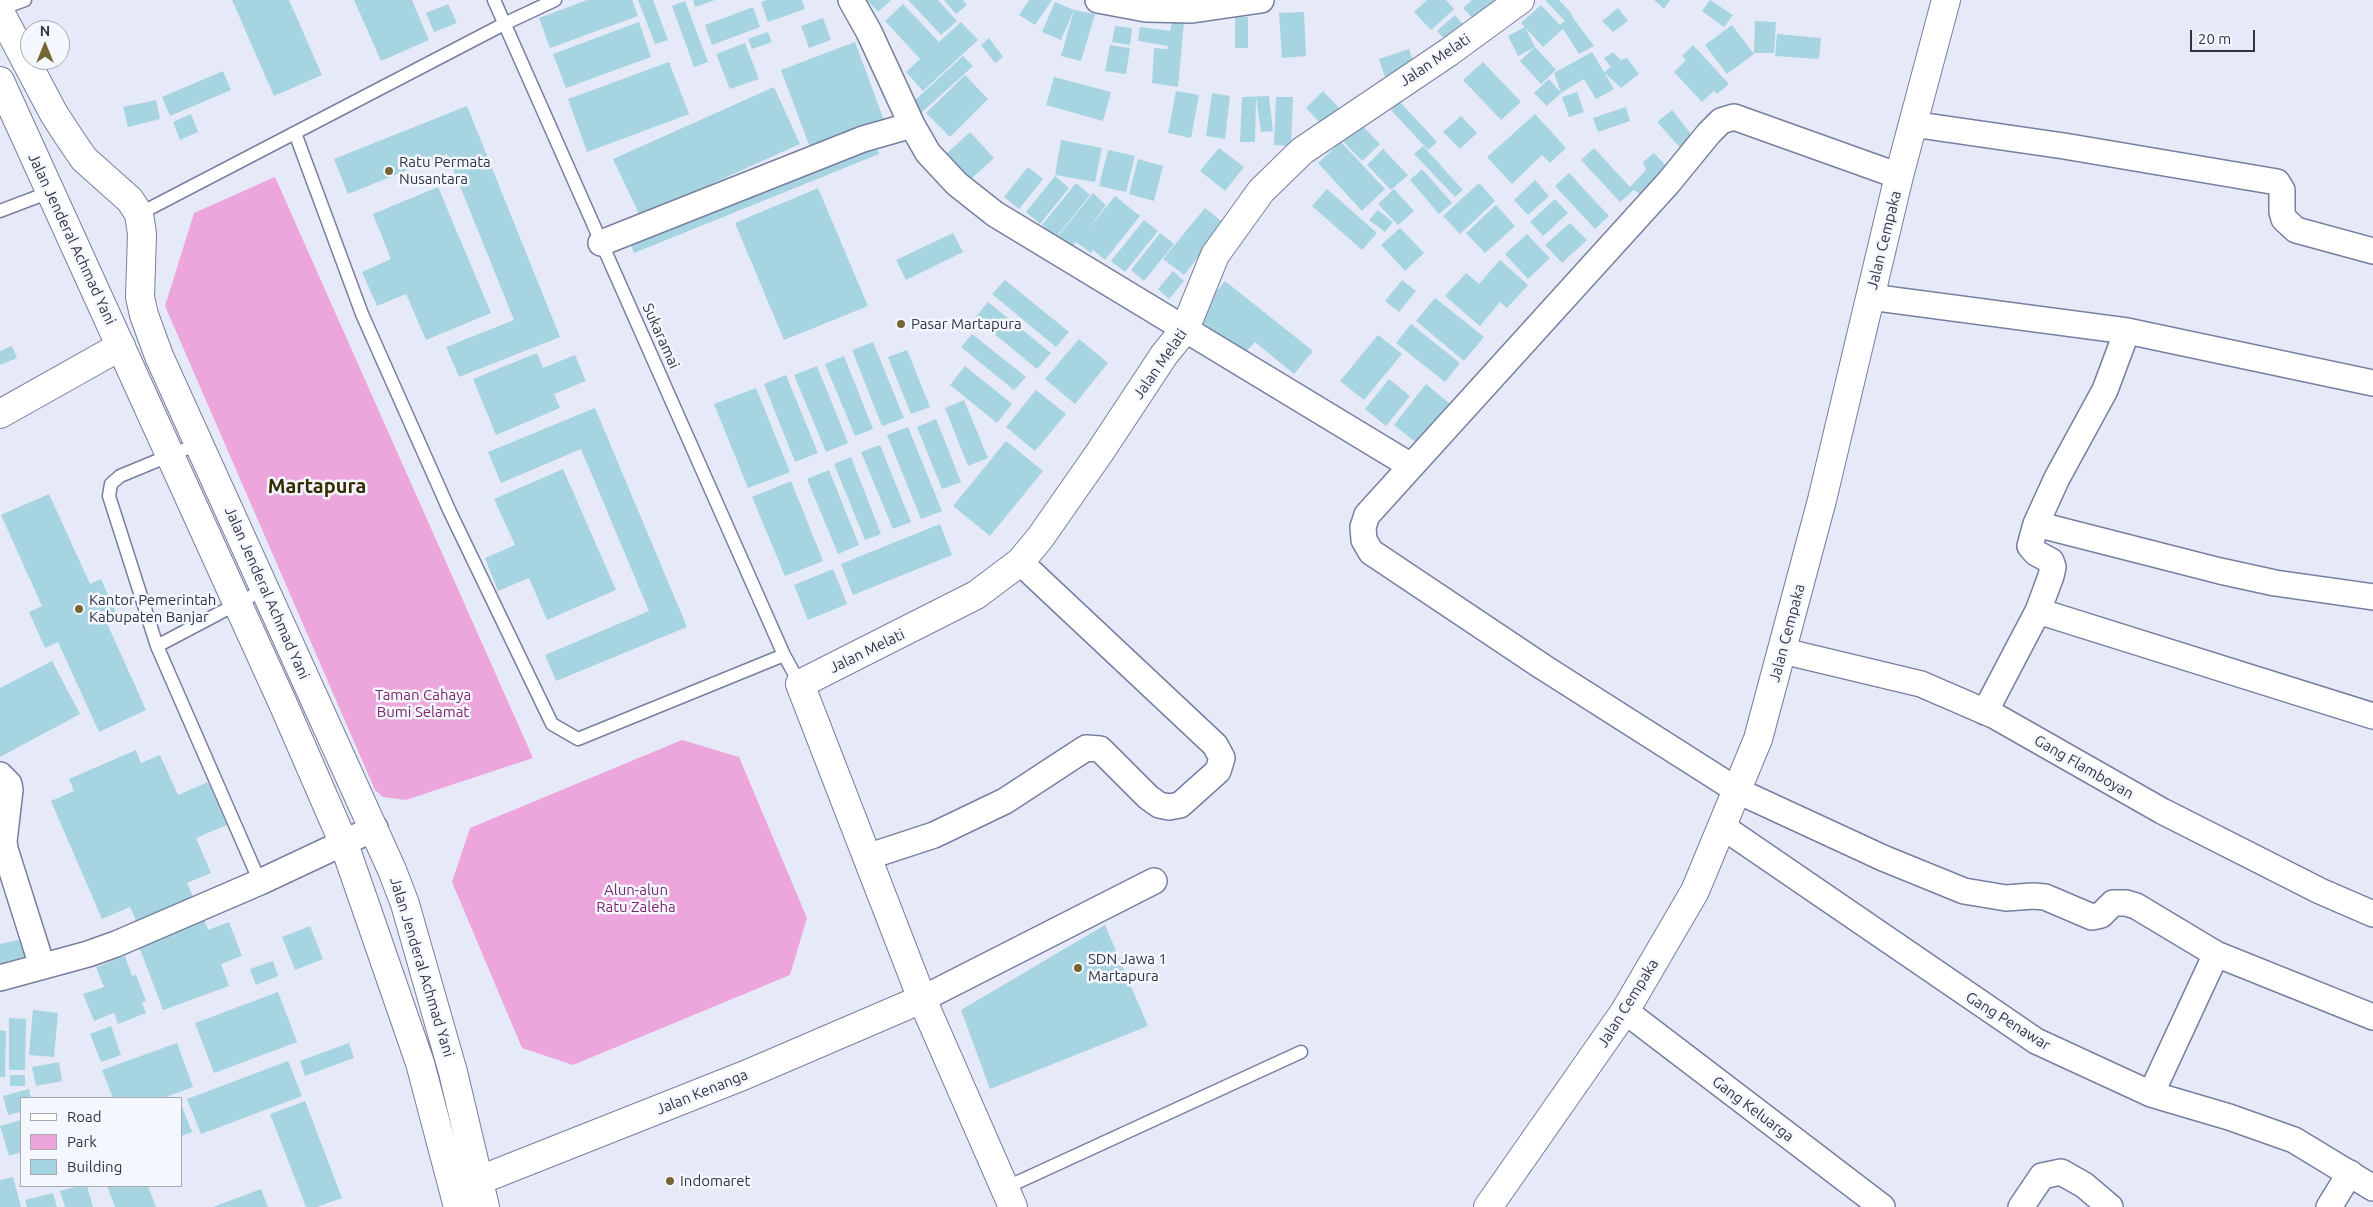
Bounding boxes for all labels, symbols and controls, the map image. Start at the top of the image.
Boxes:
north arrow [20,20,70,70]
scale bar [2193,20,2258,52]
text: N [40,23,50,39]
street label: Jalan Melati [1396,30,1474,90]
text: 20 m [2198,30,2231,47]
street label: Jalan Jenderal Achmad Yani [24,150,120,328]
place label: Ratu Permata Nusantara [399,153,491,188]
marker: Ratu Permata Nusantara [383,165,395,177]
street label: Jalan Cempaka [1863,189,1905,291]
street label: Sukaramai [639,301,683,371]
place label: Pasar Martapura [911,315,1022,333]
marker: Pasar Martapura [895,318,907,330]
street label: Jalan Melati [1129,326,1191,402]
district label: Martapura [268,474,366,498]
street label: Jalan Jenderal Achmad Yani [221,504,313,682]
street label: Jalan Cempaka [1765,582,1809,684]
place label: Kantor Pemerintah Kabupaten Banjar [89,591,216,626]
marker: Kantor Pemerintah Kabupaten Banjar [73,603,85,615]
street label: Jalan Melati [827,625,907,677]
park label: Taman Cahaya Bumi Selamat [375,686,471,721]
street label: Gang Flamboyan [2031,731,2137,803]
street label: Jalan Jenderal Achmad Yani [386,875,458,1059]
park label: Alun-alun Ratu Zaleha [596,881,676,916]
place label: SDN Jawa 1 Martapura [1088,950,1167,985]
street label: Jalan Cempaka [1594,955,1662,1051]
marker: SDN Jawa 1 Martapura [1072,962,1084,974]
street label: Gang Penawar [1962,988,2054,1054]
street label: Jalan Kenanga [654,1065,750,1119]
street label: Gang Keluarga [1709,1072,1797,1146]
legend [20,1097,182,1187]
text: Road [67,1108,102,1125]
text: Park [67,1133,97,1150]
text: Building [67,1158,122,1175]
place label: Indomaret [680,1172,750,1190]
marker: Indomaret [664,1175,676,1187]

